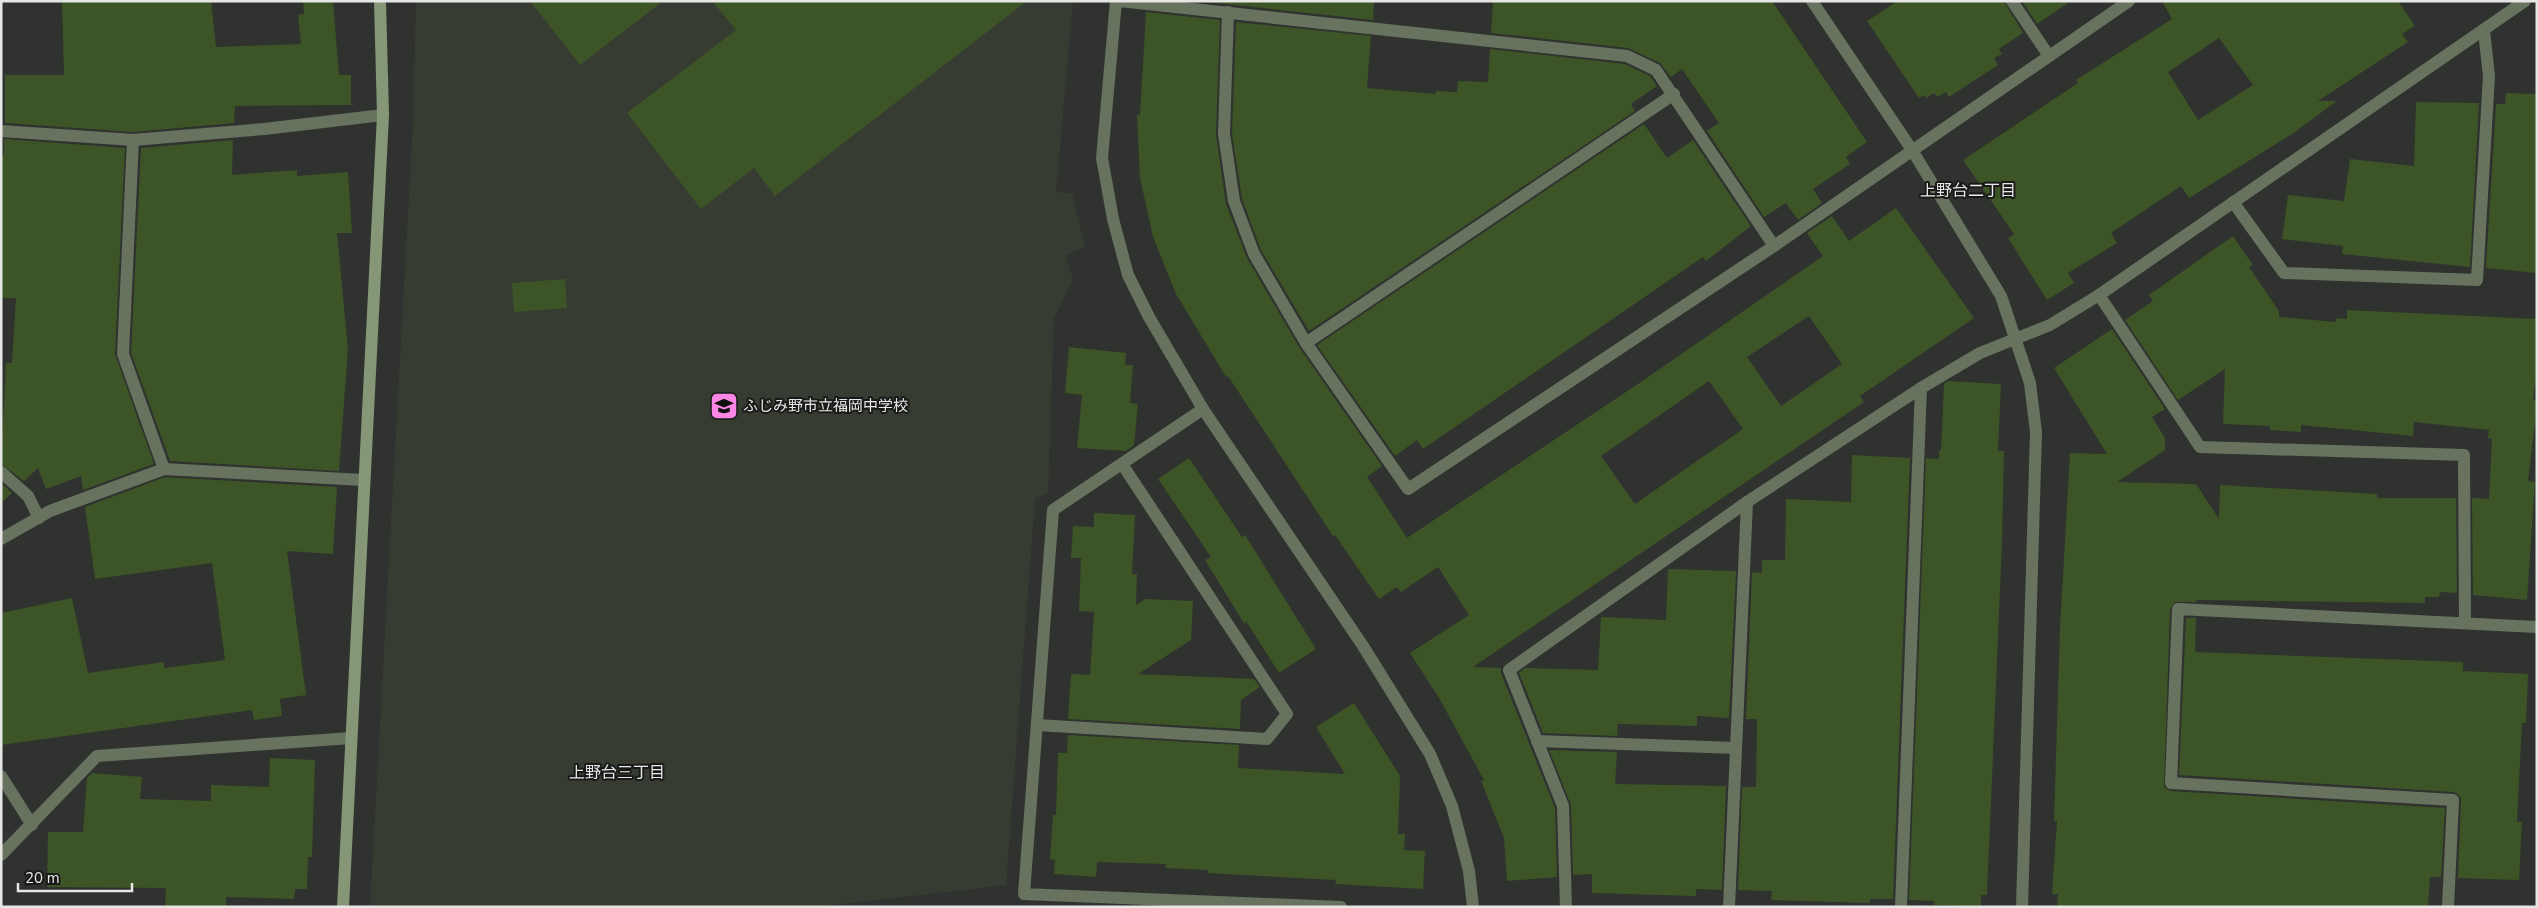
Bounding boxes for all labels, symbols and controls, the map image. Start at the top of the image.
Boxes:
district label: 上野台二丁目 [1920,180,2016,202]
school or university icon: ふじみ野市立福岡中学校 [709,391,739,421]
place label: ふじみ野市立福岡中学校 [743,396,908,416]
district label: 上野台三丁目 [569,762,665,784]
scale bar [18,860,131,892]
text: 20 m [25,868,60,888]

